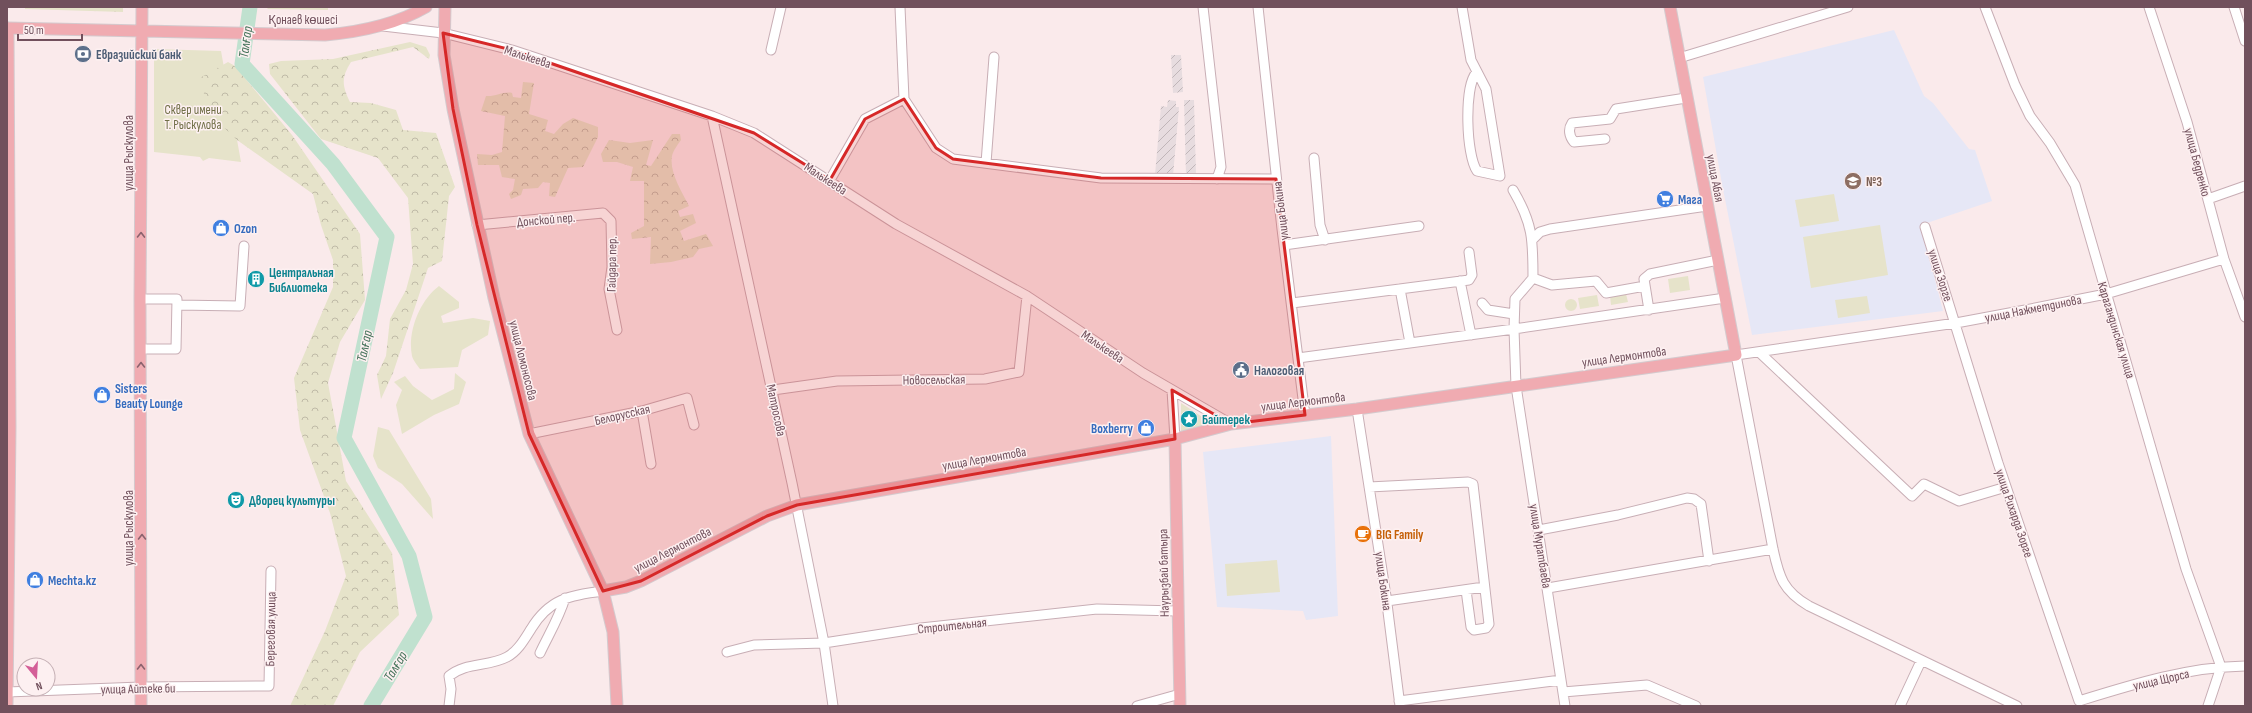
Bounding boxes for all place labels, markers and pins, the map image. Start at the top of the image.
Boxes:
bank icon: Евразийский банк [73,44,93,64]
place label: Евразийский банк [96,47,182,63]
school or university icon: №3 [1843,171,1863,191]
place label: №3 [1866,174,1882,190]
supermarket icon: Мага [1655,189,1675,209]
place label: Мага [1678,192,1702,208]
shop icon: Ozon [211,218,231,238]
place label: Ozon [234,221,257,237]
place label: Центральная Библиотека [269,265,334,296]
building icon: Центральная Библиотека [246,269,266,289]
public building icon: Налоговая [1231,360,1251,380]
place label: Налоговая [1254,363,1304,379]
place label: Sisters Beauty Lounge [115,381,183,412]
shop icon: Sisters Beauty Lounge [92,385,112,405]
place icon: Байтерек [1179,409,1199,429]
place label: Байтерек [1202,412,1250,428]
shop icon: Boxberry [1136,418,1156,438]
place label: Boxberry [1091,421,1134,437]
theatre icon: Дворец культуры [226,490,246,510]
place label: Дворец культуры [249,493,335,509]
cafe icon: BIG Family [1353,524,1373,544]
place label: BIG Family [1376,527,1424,543]
shop icon: Mechta.kz [25,570,45,590]
place label: Mechta.kz [48,573,96,589]

